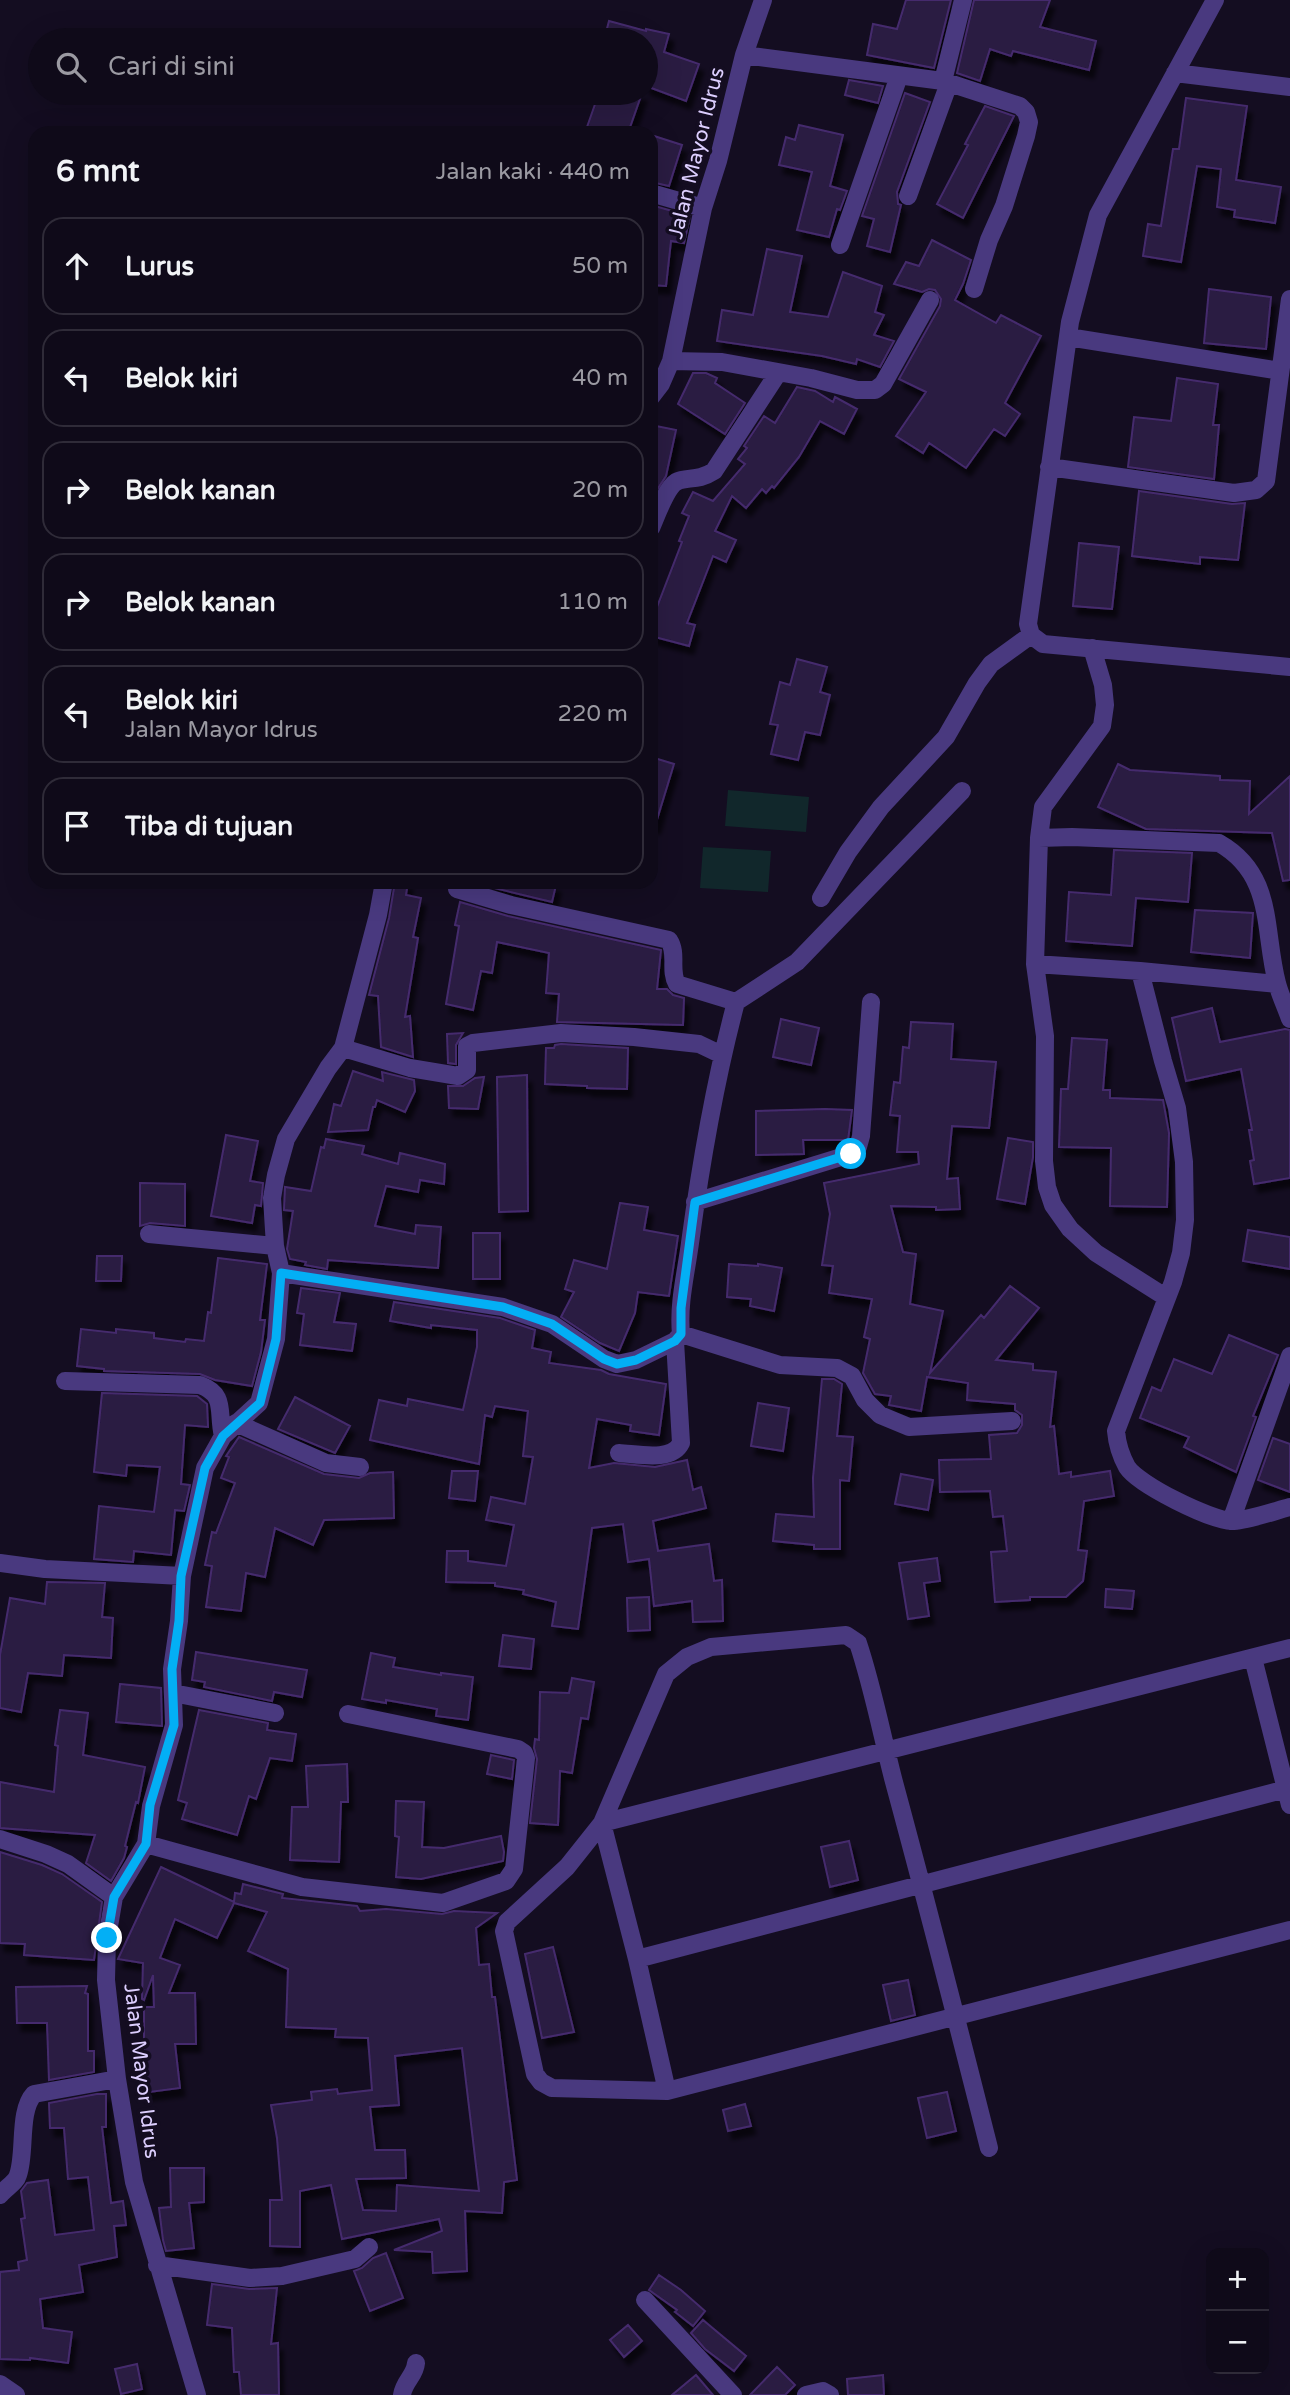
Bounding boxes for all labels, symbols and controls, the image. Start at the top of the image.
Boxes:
search box [28,28,658,105]
icon: search [52,48,90,86]
text: Cari di sini [108,51,235,82]
street label: Jalan Mayor Idrus [663,65,730,242]
text: 6 mnt [56,153,140,190]
text: Jalan kaki · 440 m [436,158,630,186]
icon: ahead [58,247,96,285]
text: Lurus [125,251,194,282]
text: 50 m [572,252,628,280]
icon: left [58,359,96,397]
text: Belok kiri [125,363,238,394]
text: 40 m [572,364,628,392]
icon: right [58,471,96,509]
text: Belok kanan [125,475,276,506]
text: 20 m [572,476,628,504]
icon: right [58,583,96,621]
text: Belok kanan [125,587,276,618]
text: 110 m [558,588,628,616]
text: Belok kiri [125,685,238,716]
icon: left [58,695,96,733]
text: 220 m [558,700,628,728]
text: Jalan Mayor Idrus [125,716,318,744]
icon: arrive [58,807,96,845]
text: Tiba di tujuan [125,811,293,842]
route start [835,1138,866,1169]
route end [91,1922,122,1953]
street label: Jalan Mayor Idrus [118,1982,165,2160]
map controls [1206,2248,1269,2374]
button: + [1206,2248,1269,2311]
button: − [1206,2311,1269,2374]

